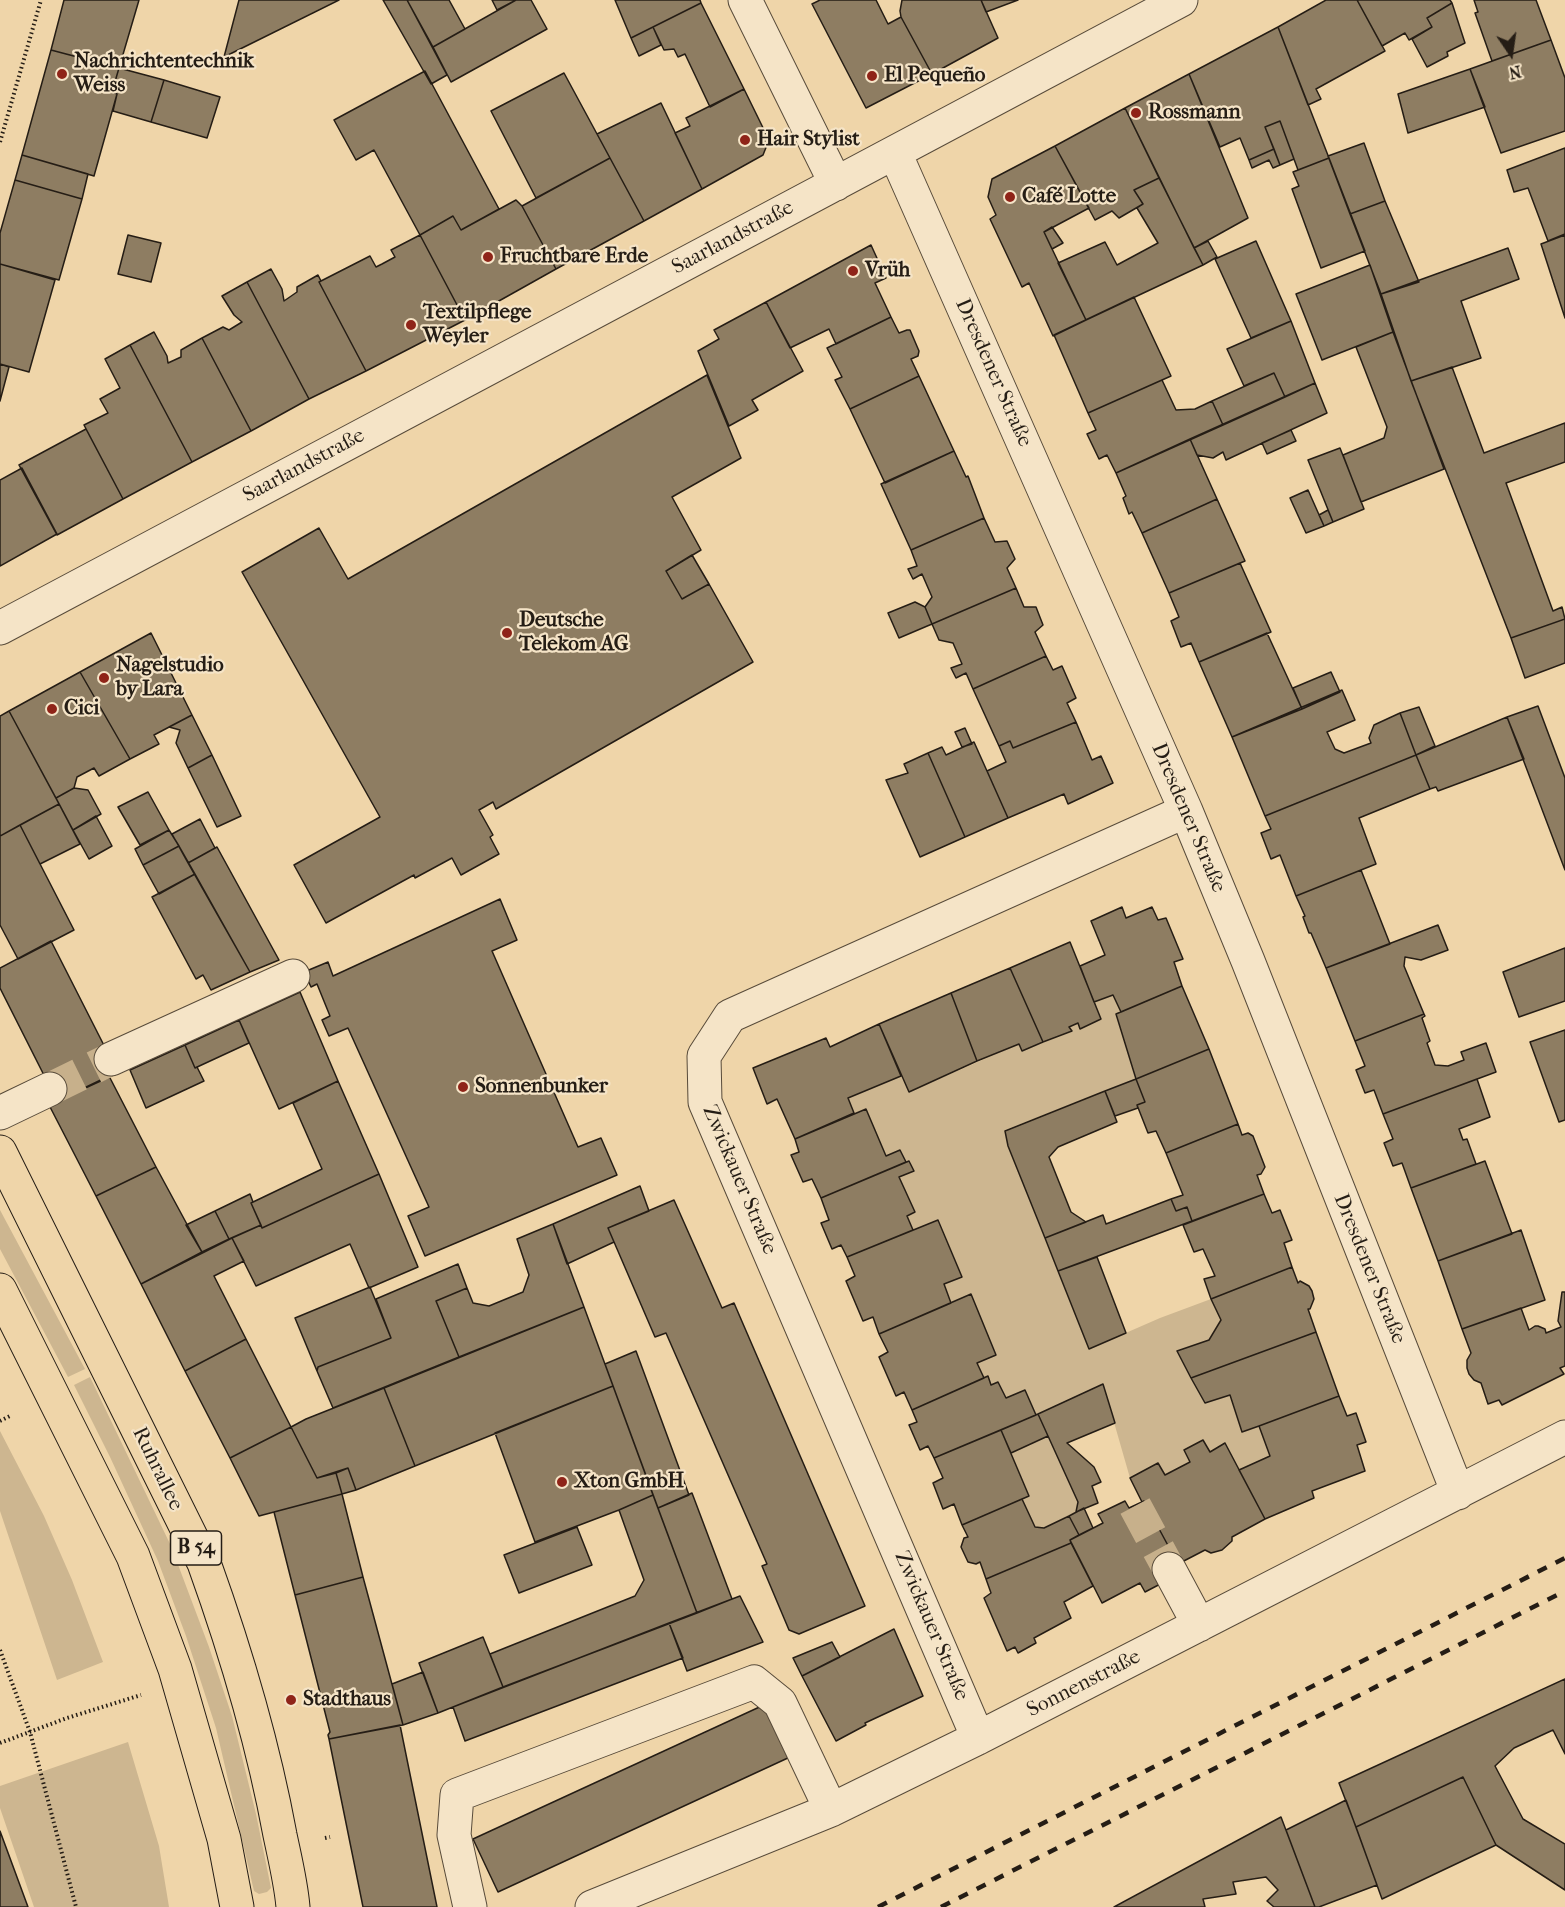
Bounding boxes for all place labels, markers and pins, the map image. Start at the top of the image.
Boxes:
place label: Nachrichtentechnik Weiss [74,49,254,99]
place label: El Pequeño [884,63,986,89]
marker: Nachrichtentechnik Weiss [55,67,69,81]
marker: El Pequeño [865,69,879,83]
place label: Rossmann [1148,100,1241,126]
marker: Rossmann [1129,106,1143,120]
place label: Hair Stylist [757,127,860,153]
marker: Hair Stylist [738,133,752,147]
place label: Café Lotte [1022,184,1116,210]
marker: Café Lotte [1003,190,1017,204]
place label: Fruchtbare Erde [500,244,648,270]
marker: Fruchtbare Erde [481,250,495,264]
place label: Vrüh [865,258,910,284]
marker: Vrüh [846,264,860,278]
place label: Textilpflege Weyler [423,300,531,350]
marker: Textilpflege Weyler [404,318,418,332]
place label: Deutsche Telekom AG [519,608,629,658]
marker: Deutsche Telekom AG [500,626,514,640]
place label: Nagelstudio by Lara [116,653,224,703]
marker: Nagelstudio by Lara [97,671,111,685]
place label: Cici [64,696,100,722]
marker: Cici [45,702,59,716]
place label: Sonnenbunker [475,1074,608,1100]
marker: Sonnenbunker [456,1080,470,1094]
place label: Xton GmbH [574,1469,684,1495]
marker: Xton GmbH [555,1475,569,1489]
place label: Stadthaus [303,1687,391,1713]
marker: Stadthaus [284,1693,298,1707]

